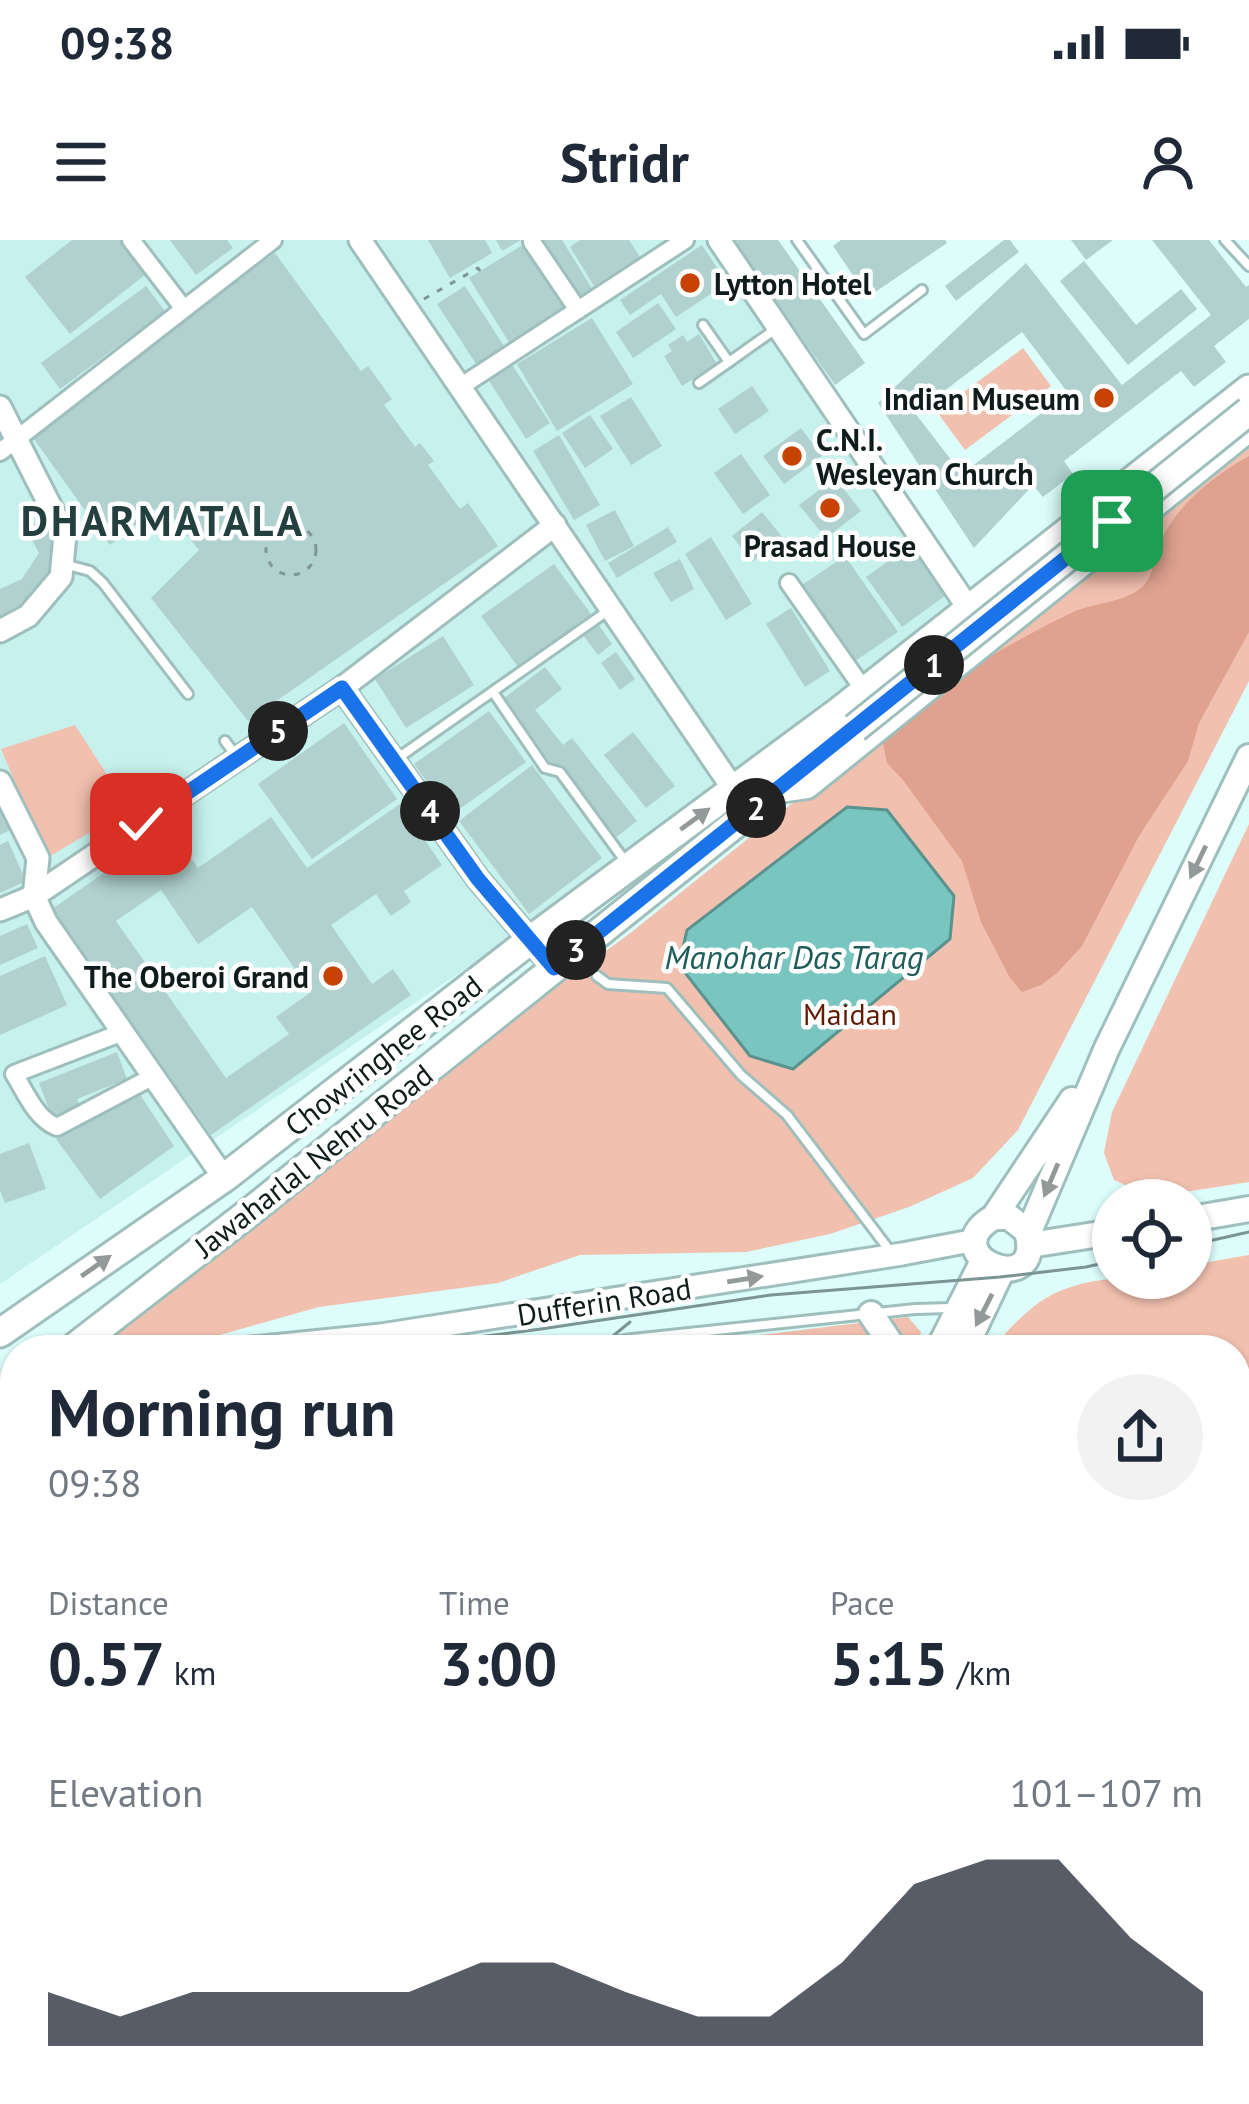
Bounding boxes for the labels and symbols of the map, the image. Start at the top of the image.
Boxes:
place label: Lytton Hotel [714,264,871,303]
marker: Lytton Hotel [677,270,703,296]
place label: Indian Museum [884,379,1080,418]
marker: Indian Museum [1091,385,1117,411]
place label: C.N.I. Wesleyan Church [816,420,1034,493]
marker: C.N.I. Wesleyan Church [779,443,805,469]
pin [1061,470,1163,572]
district label: DHARMATALA [21,493,305,548]
marker: Prasad House [817,495,843,521]
place label: Prasad House [744,526,916,565]
pin: 1 [904,635,964,695]
pin: 5 [248,701,308,761]
pin [90,773,192,875]
pin: 2 [726,778,786,838]
pin: 4 [400,781,460,841]
one-way arrow [679,807,711,831]
one-way arrow [1188,845,1208,880]
pin: 3 [546,920,606,980]
water label: Manohar Das Tarag [665,935,924,978]
place label: The Oberoi Grand [84,957,309,996]
marker: The Oberoi Grand [320,963,346,989]
street label: Chowringhee Road [276,966,490,1144]
park label: Maidan [803,994,897,1033]
street label: Jawaharlal Nehru Road [184,1055,440,1267]
one-way arrow [1041,1162,1060,1198]
one-way arrow [80,1255,113,1278]
street label: Dufferin Road [514,1268,694,1334]
one-way arrow [727,1269,765,1287]
one-way arrow [974,1293,994,1328]

